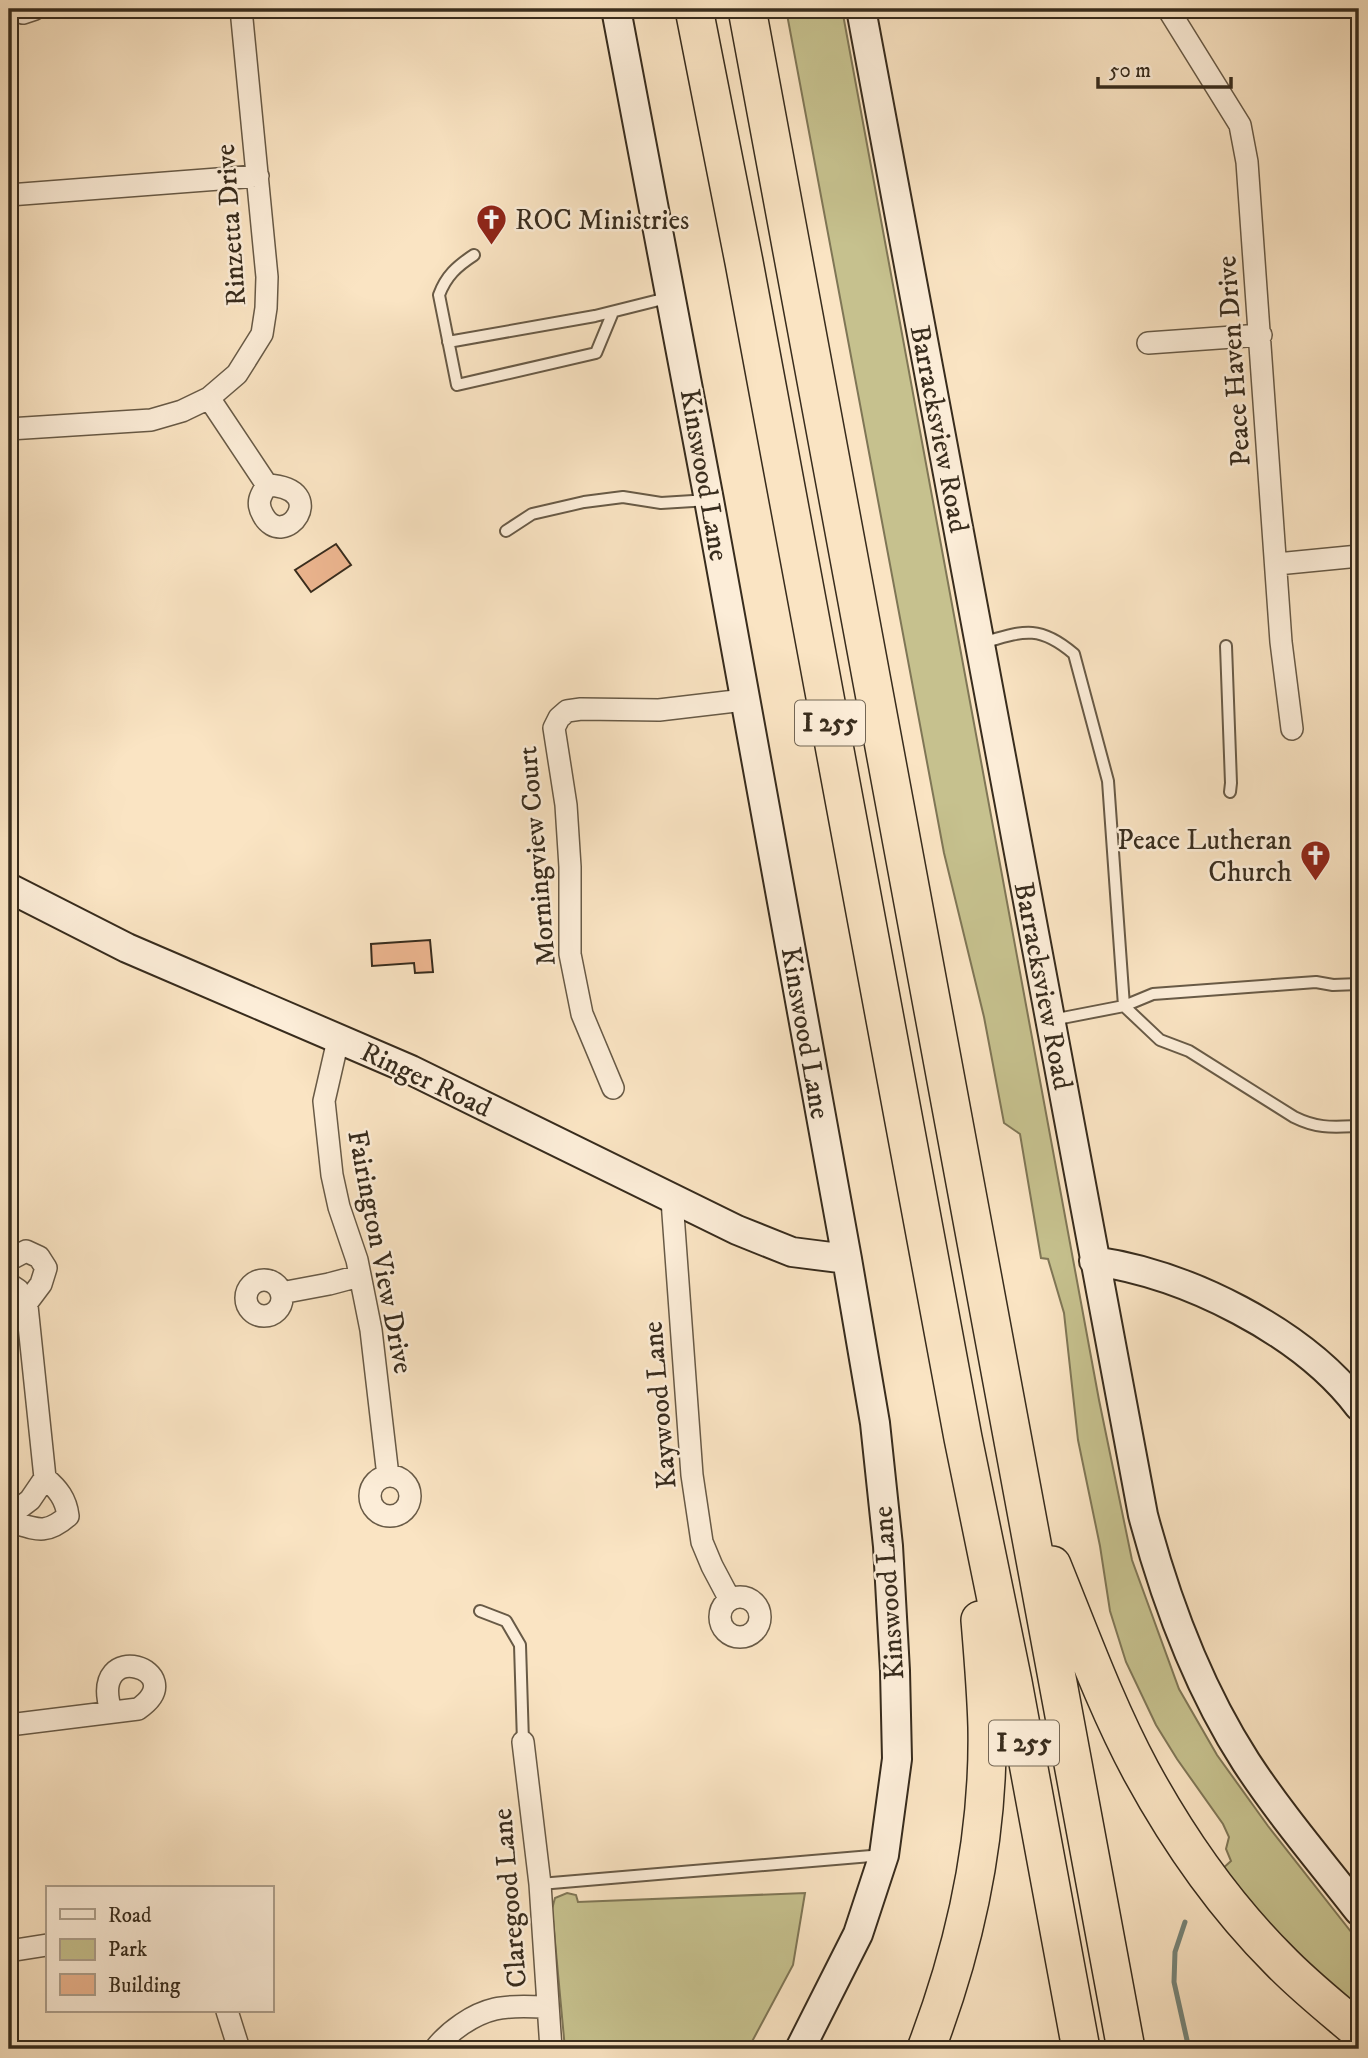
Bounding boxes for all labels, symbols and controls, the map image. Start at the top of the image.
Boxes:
scale bar [1098,46,1232,90]
text: 50 m [1109,58,1151,84]
street label: Rinzetta Drive [208,143,254,307]
church icon: ROC Ministries [475,203,509,247]
place label: ROC Ministries [515,203,689,238]
street label: Peace Haven Drive [1209,254,1259,468]
street label: Barracksview Road [902,322,976,536]
street label: Kinswood Lane [672,386,736,564]
road number: I 255 [795,701,865,746]
street label: Morningview Court [510,745,564,967]
place label: Peace Lutheran Church [1117,823,1292,890]
church icon: Peace Lutheran Church [1298,839,1332,883]
street label: Barracksview Road [1006,879,1080,1093]
street label: Kinswood Lane [773,944,837,1122]
street label: Ringer Road [355,1035,497,1125]
street label: Fairington View Drive [339,1127,421,1377]
street label: Kaywood Lane [635,1320,685,1490]
street label: Kinswood Lane [865,1505,913,1681]
road number: I 255 [989,1720,1059,1766]
street label: Claregood Lane [485,1807,535,1989]
legend [46,1886,273,2012]
text: Road [108,1903,152,1929]
text: Park [108,1937,148,1963]
text: Building [108,1973,181,1999]

